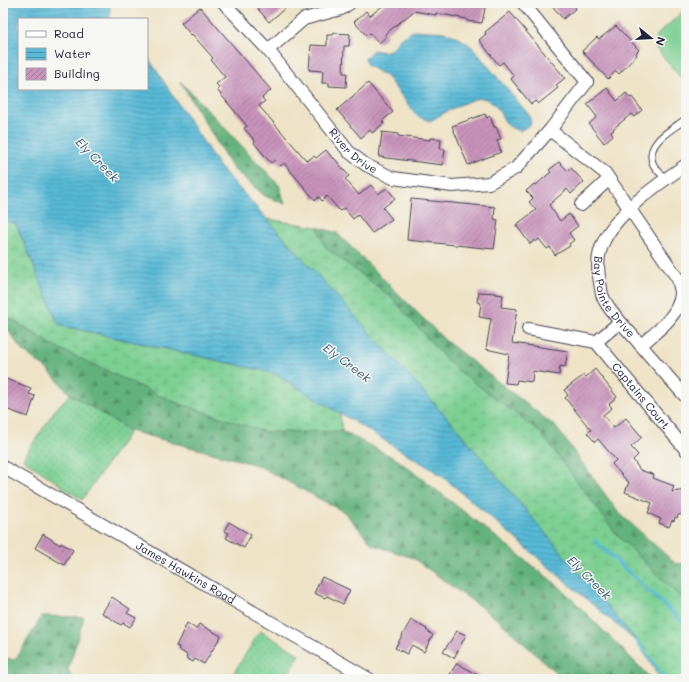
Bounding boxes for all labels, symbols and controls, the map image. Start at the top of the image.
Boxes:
legend [18,18,148,90]
north arrow [631,18,671,58]
text: Road [54,25,84,41]
text: N [653,35,669,48]
text: Water [54,45,91,61]
text: Building [54,65,100,81]
street label: River Drive [326,125,380,176]
water label: Ely Creek [73,134,123,185]
street label: Bay Pointe Drive [591,255,639,341]
water label: Ely Creek [321,339,375,386]
street label: Captains Court [609,359,673,432]
street label: James Hawkins Road [133,538,238,607]
water label: Ely Creek [564,552,616,603]

